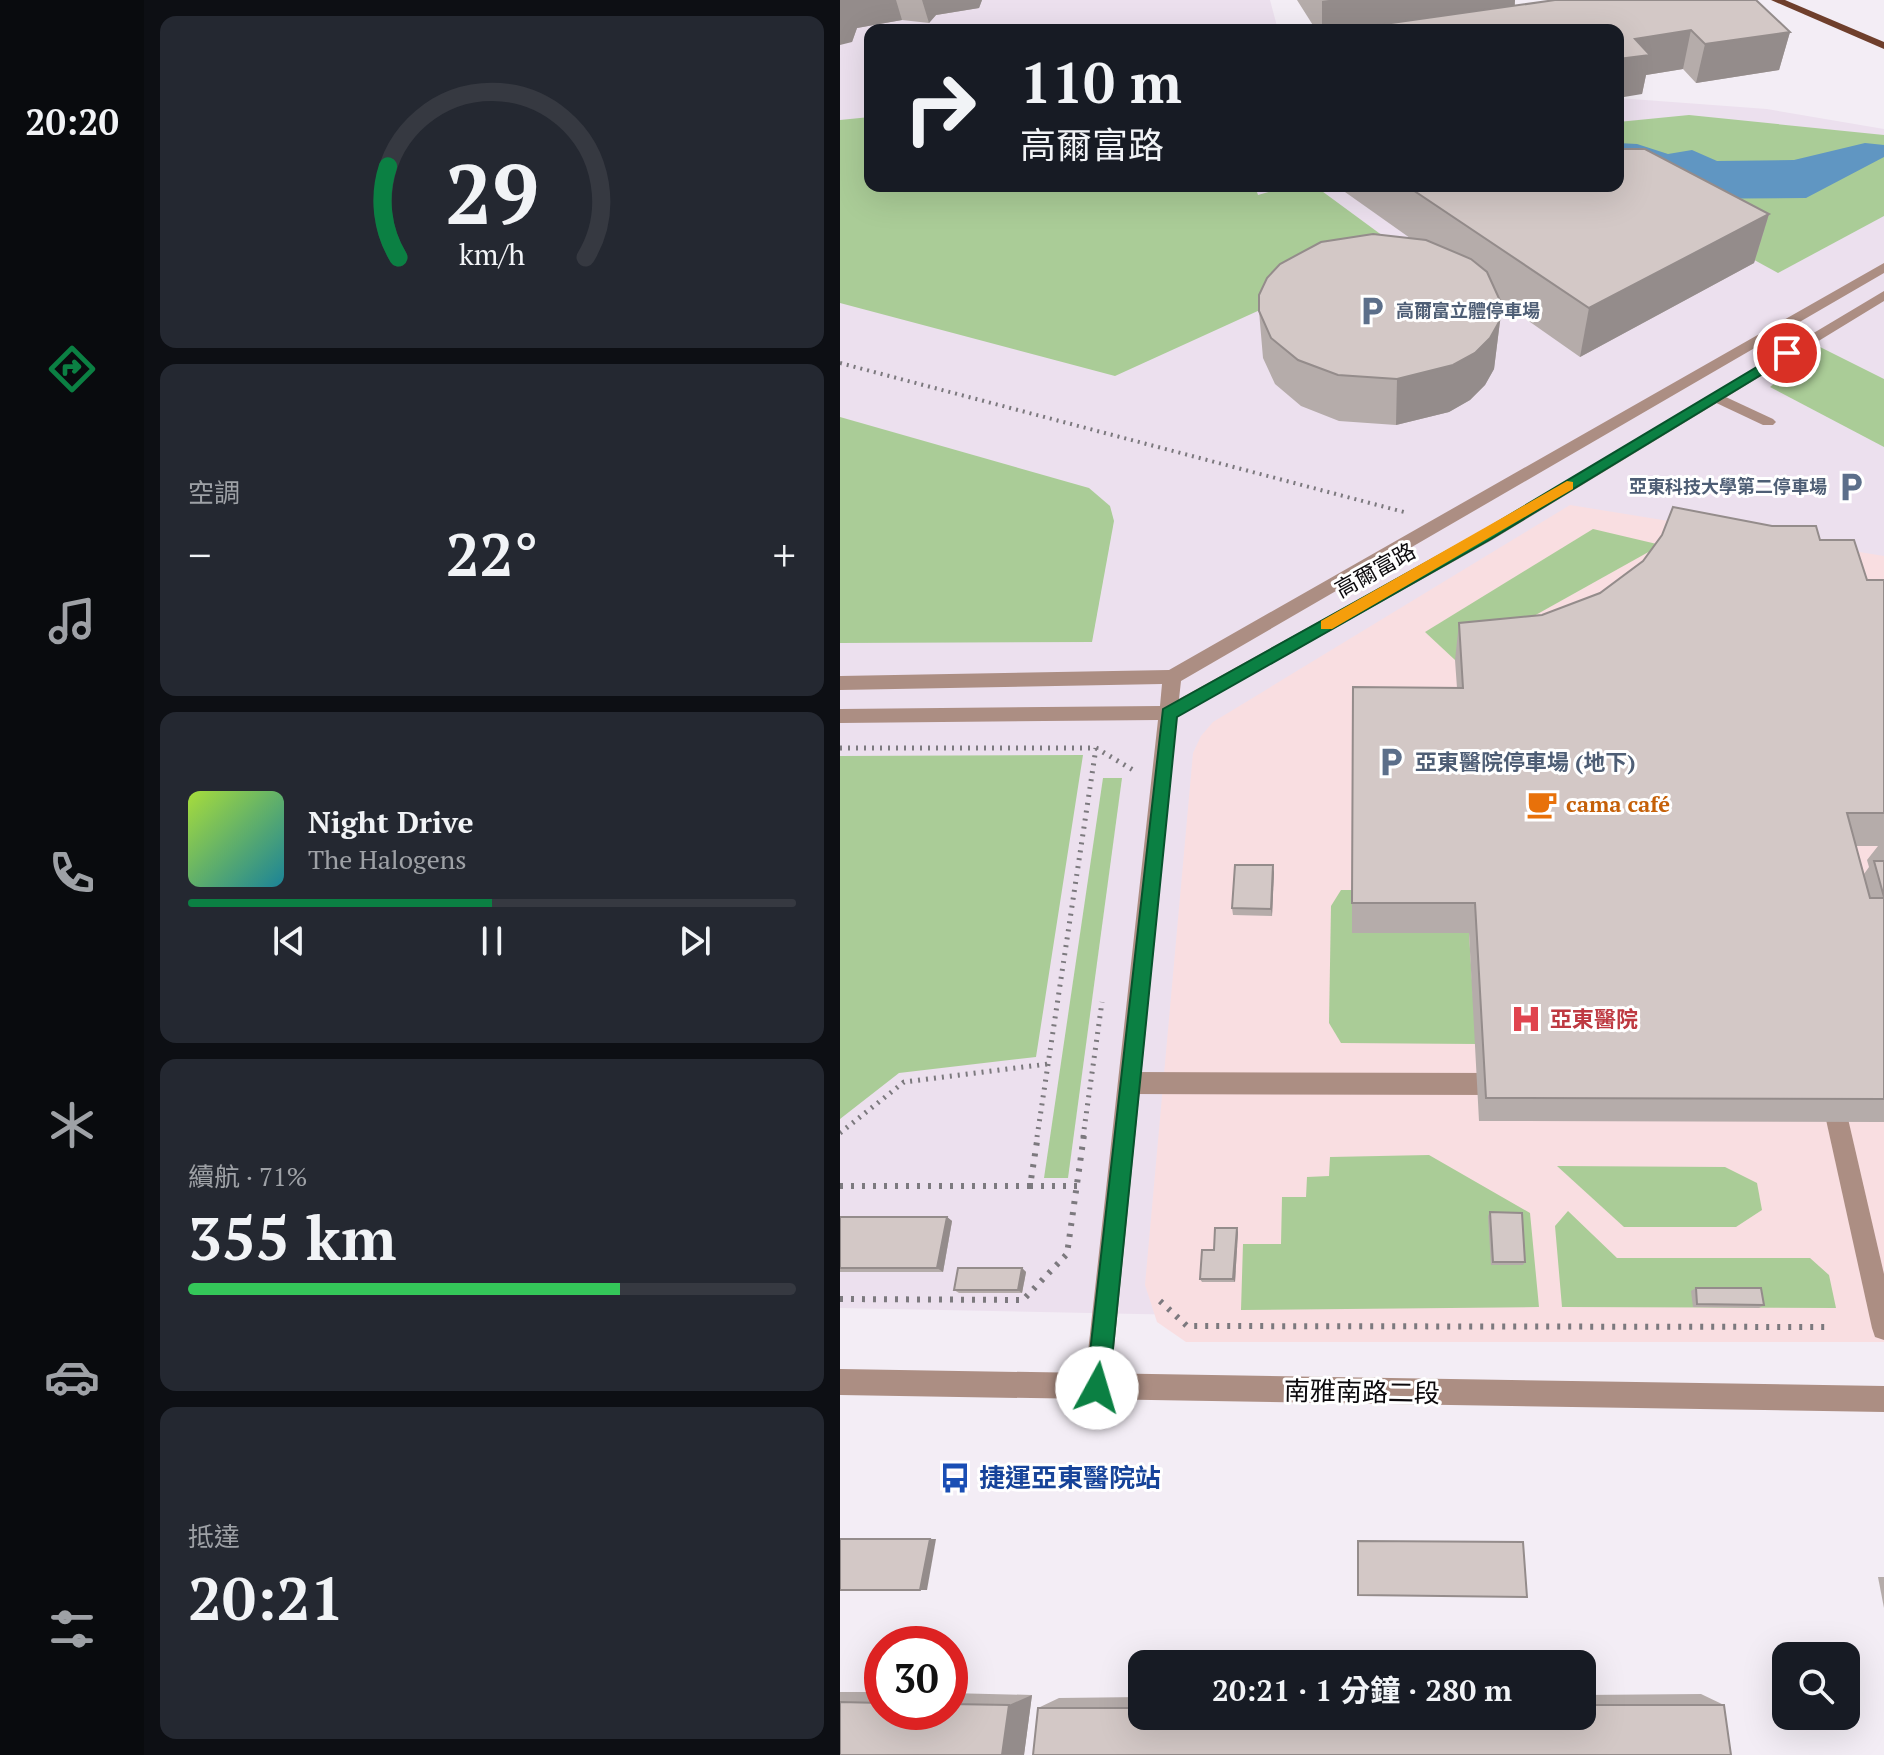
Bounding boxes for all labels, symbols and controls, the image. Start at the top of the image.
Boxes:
text: 110 m [1020,45,1182,119]
icon: right [888,56,992,160]
text: 20:20 [25,98,119,145]
text: 高爾富路 [1020,121,1164,168]
text: 29 [445,137,539,247]
text: km/h [459,235,525,273]
parking icon: 高爾富立體停車場 [1355,294,1389,328]
place label: 高爾富立體停車場 [1396,298,1540,322]
pin [1753,319,1821,387]
icon: arrive [1765,331,1809,375]
icon: directions [44,341,100,397]
parking icon: 亞東科技大學第二停車場 [1834,470,1868,504]
place label: 亞東科技大學第二停車場 [1629,474,1827,498]
text: 空調 [188,475,240,509]
text: 22° [446,514,538,593]
text: − [188,525,211,584]
text: + [773,525,796,584]
street label: 高爾富路 [1329,536,1420,604]
icon: music [44,593,100,649]
parking icon: 亞東醫院停車場 (地下) [1374,745,1408,779]
place label: 亞東醫院停車場 (地下) [1415,747,1635,776]
cafe icon: cama café [1525,787,1559,821]
place label: cama café [1566,789,1670,818]
text: Night Drive [308,802,474,842]
text: The Halogens [308,842,466,876]
icon: phone [44,845,100,901]
icon: previous [267,919,311,963]
icon: pause [470,919,514,963]
icon: next [673,919,717,963]
hospital icon: 亞東醫院 [1509,1002,1543,1036]
place label: 亞東醫院 [1550,1004,1638,1033]
icon: climate [44,1097,100,1153]
text: 續航 · 71% [188,1159,308,1193]
text: 355 km [188,1198,396,1277]
position arrow [1055,1346,1139,1430]
icon: car [44,1349,100,1405]
street label: 南雅南路二段 [1284,1373,1440,1409]
place label: 捷運亞東醫院站 [979,1460,1161,1494]
bus stop icon: 捷運亞東醫院站 [938,1461,972,1495]
text: 抵達 [188,1519,240,1553]
text: 20:21 [188,1558,344,1637]
icon: filters [44,1601,100,1657]
speed limit sign: 30 [864,1626,968,1730]
map controls [1772,1642,1860,1730]
button: search [1772,1642,1860,1730]
text: 20:21 · 1 分鐘 · 280 m [1212,1670,1512,1710]

